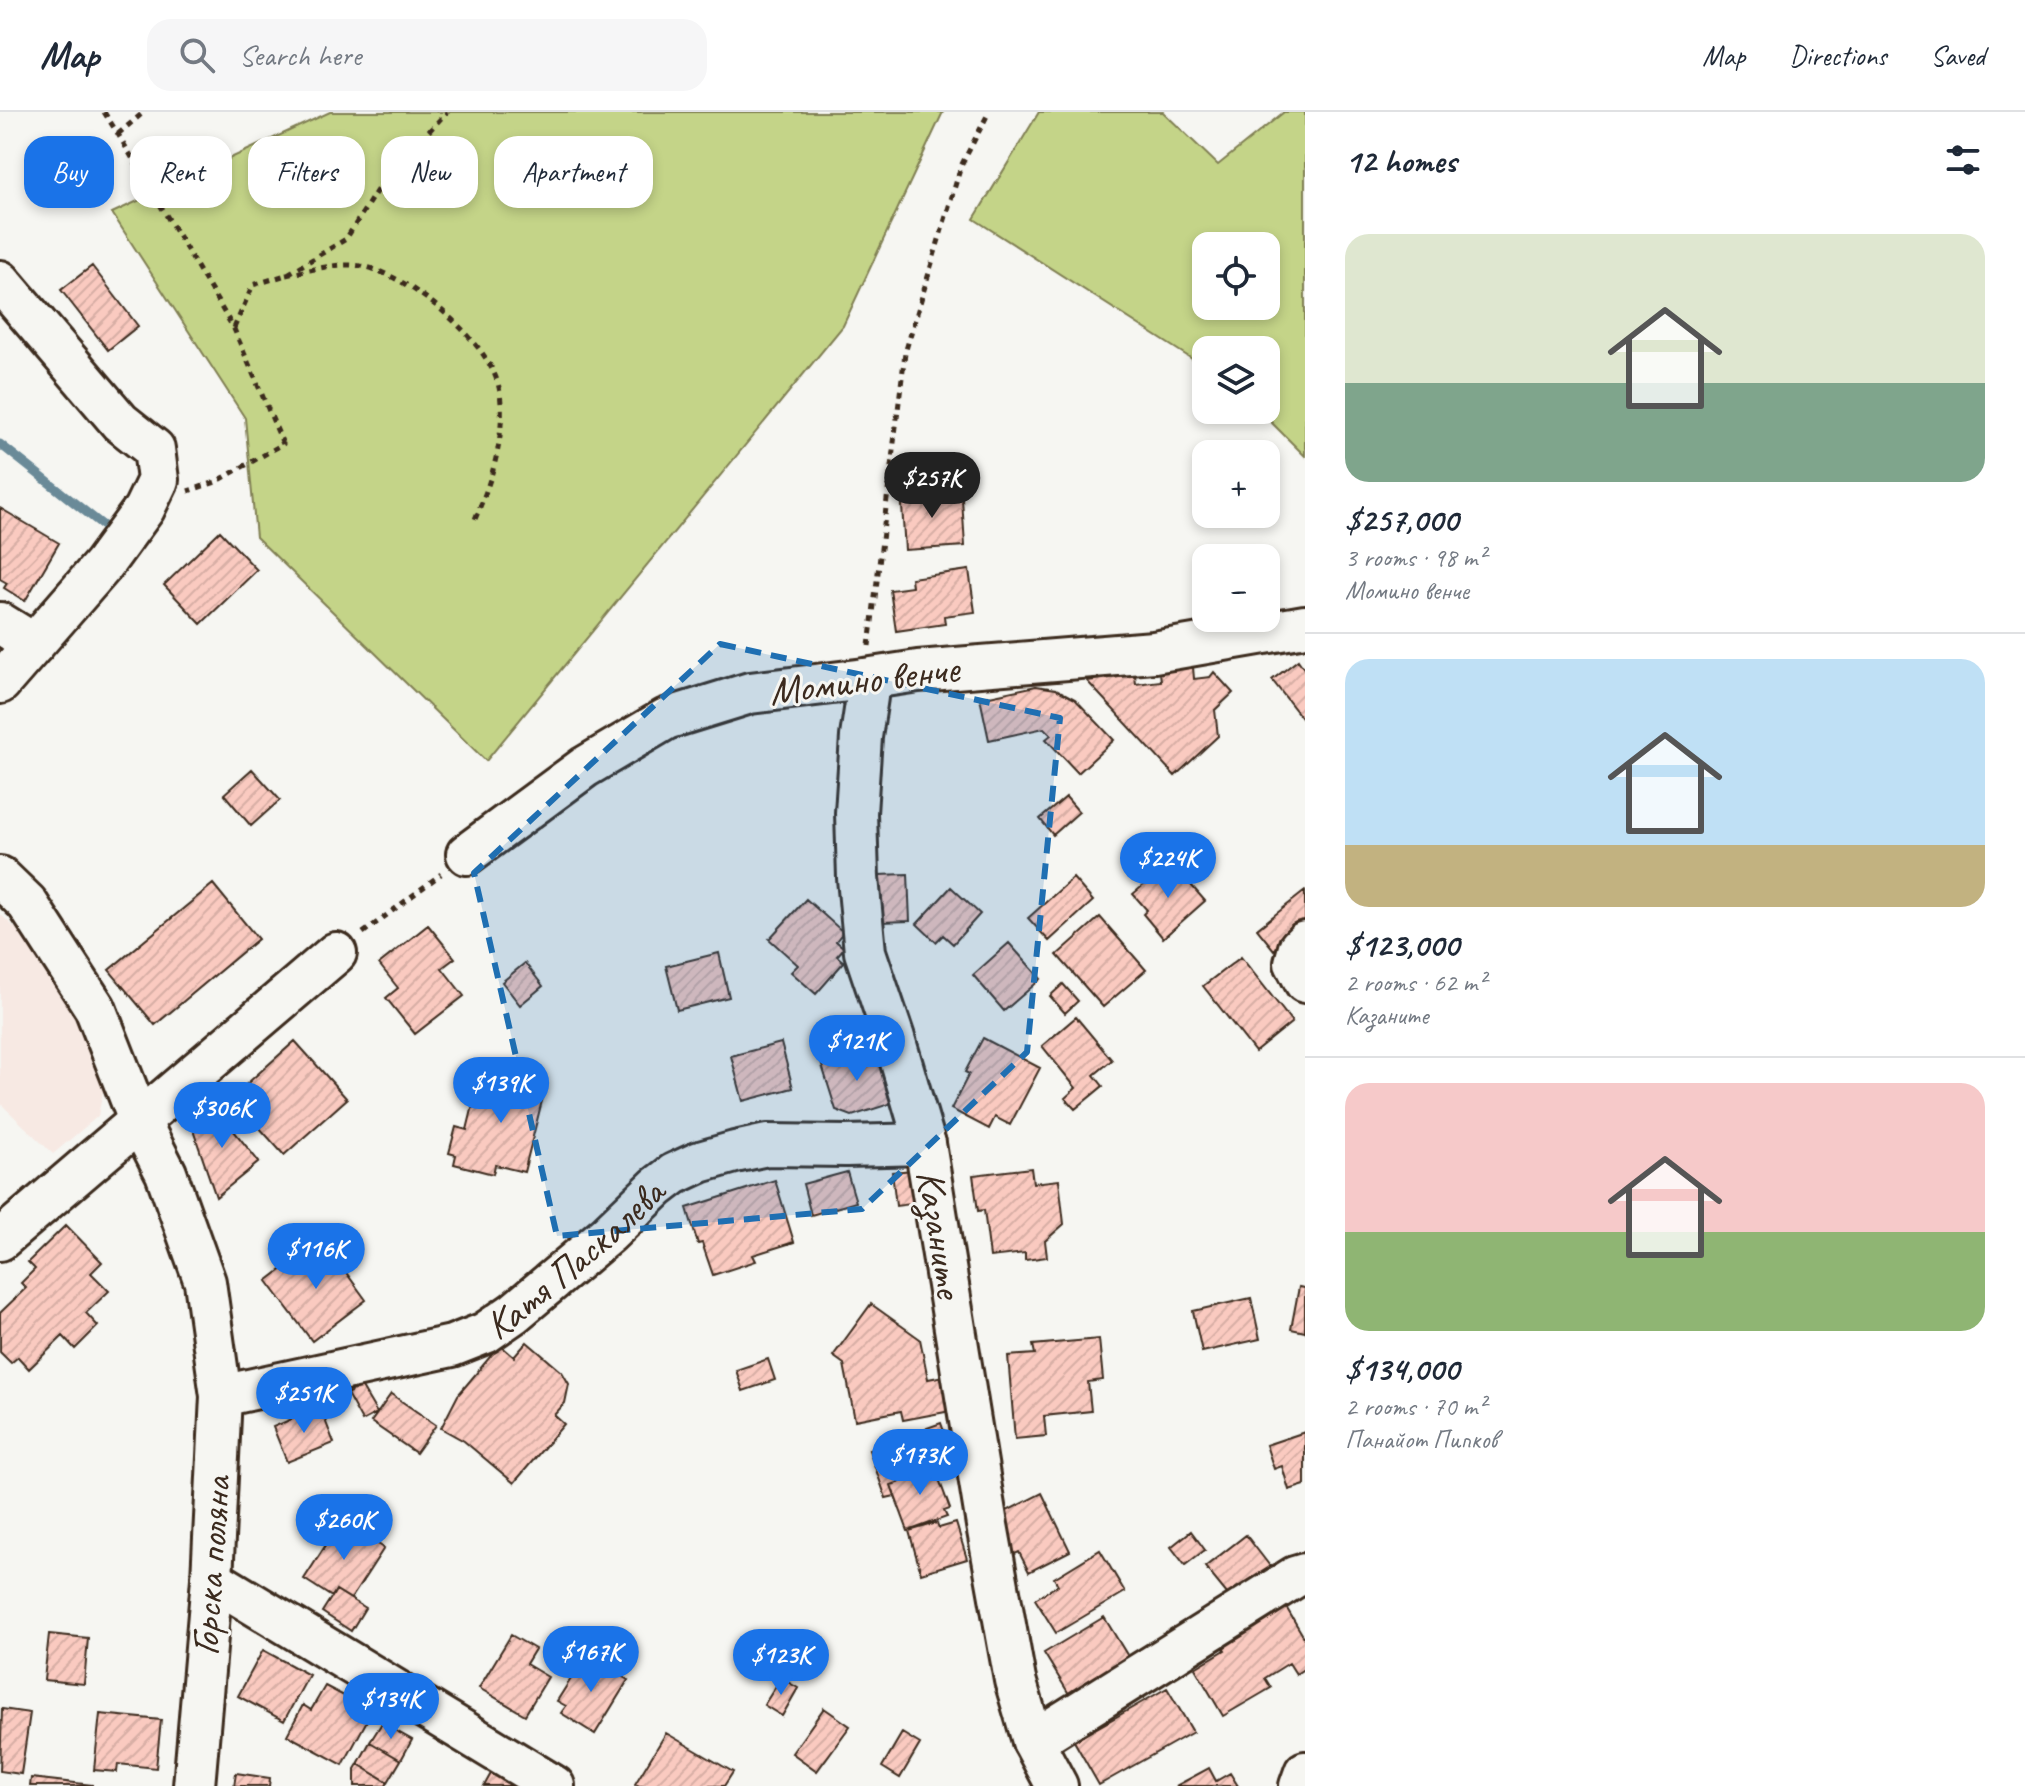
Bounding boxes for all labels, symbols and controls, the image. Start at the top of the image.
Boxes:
search box [147,19,707,91]
text: Map [40,32,99,79]
icon: search [175,33,219,77]
text: Search here [239,36,361,74]
text: Map [1702,38,1745,73]
text: Directions [1789,38,1887,73]
text: Saved [1931,38,1985,73]
chip: Buy [24,136,114,208]
chip: Rent [130,136,232,208]
chip: Filters [248,136,365,208]
chip: New [381,136,478,208]
chip: Apartment [494,136,653,208]
icon: filters [1941,138,1985,182]
text: 12 homes [1345,139,1456,182]
map controls [1192,232,1280,632]
button: locate [1192,232,1280,320]
icon: home [1593,286,1737,430]
button: layers [1192,336,1280,424]
button: + [1192,440,1280,528]
pin: $257K [876,452,988,520]
text: $257K [902,461,962,494]
text: $257,000 [1345,498,1458,541]
text: 3 rooms · 98 m² [1345,541,1486,574]
button: − [1192,544,1280,632]
text: Момино венче [1345,574,1469,607]
street label: Момино венче [766,643,965,716]
icon: home [1593,711,1737,855]
pin: $224K [1112,832,1224,900]
text: $224K [1138,841,1198,874]
text: $123,000 [1345,923,1459,966]
text: 2 rooms · 62 m² [1345,966,1486,999]
text: Казаните [1345,999,1428,1032]
pin: $121K [801,1015,913,1083]
text: $121K [827,1024,887,1057]
pin: $139K [445,1057,557,1125]
text: $139K [471,1066,531,1099]
pin: $306K [166,1082,278,1150]
text: $306K [192,1091,252,1124]
icon: home [1593,1135,1737,1279]
street label: Катя Паскалева [475,1166,678,1350]
street label: Казаните [905,1167,975,1304]
pin: $116K [260,1223,372,1291]
text: $116K [286,1232,346,1265]
text: $134,000 [1345,1347,1459,1390]
pin: $251K [248,1367,360,1435]
text: $251K [274,1376,334,1409]
text: 2 rooms · 70 m² [1345,1390,1486,1423]
text: Панайот Пипков [1345,1423,1497,1456]
pin: $173K [864,1429,976,1497]
text: $173K [890,1438,950,1471]
street label: Горска поляна [180,1472,242,1657]
pin: $260K [288,1494,400,1562]
text: $260K [314,1503,374,1536]
pin: $167K [535,1626,647,1694]
pin: $123K [725,1629,837,1697]
text: $167K [561,1635,621,1668]
text: $123K [751,1638,811,1671]
pin: $134K [335,1673,447,1741]
text: $134K [361,1682,421,1715]

